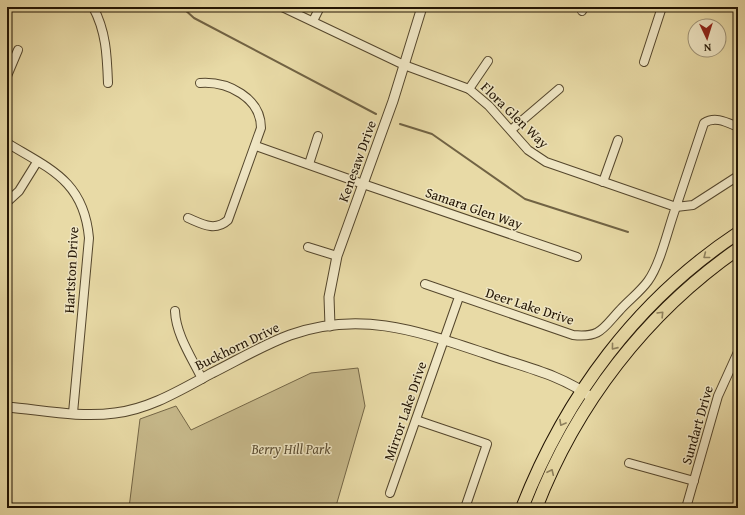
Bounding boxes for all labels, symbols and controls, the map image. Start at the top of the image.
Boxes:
north arrow [687,18,727,58]
text: N [703,40,712,56]
street label: Flora Glen Way [476,77,554,153]
street label: Kenesaw Drive [333,117,381,205]
street label: Samara Glen Way [423,182,525,234]
street label: Hartston Drive [59,226,83,314]
one-way arrow [704,251,711,258]
street label: Deer Lake Drive [483,282,577,330]
one-way arrow [656,311,664,319]
street label: Buckhorn Drive [191,317,283,375]
one-way arrow [612,342,619,349]
street label: Mirror Lake Drive [379,358,432,463]
street label: Sundart Drive [676,383,718,467]
one-way arrow [559,419,566,426]
park label: Berry Hill Park [250,439,331,459]
one-way arrow [546,469,554,476]

